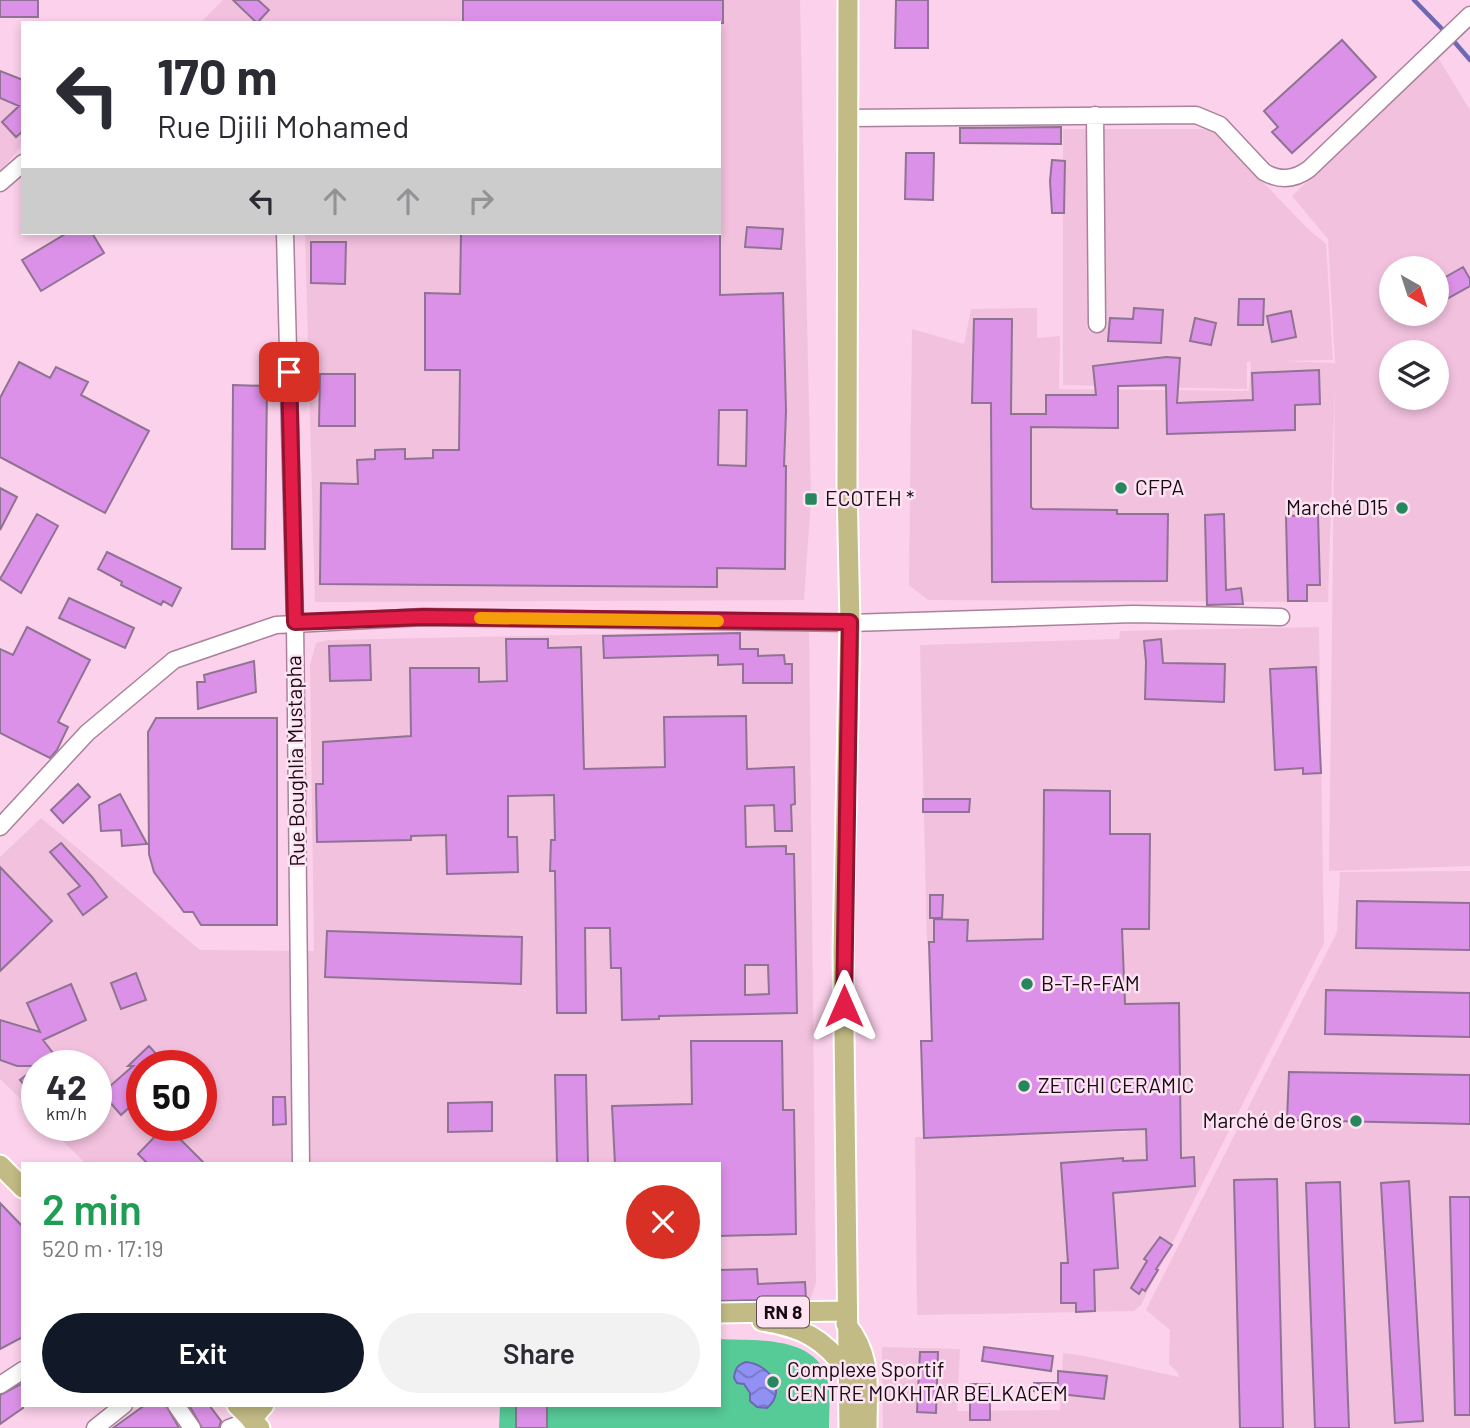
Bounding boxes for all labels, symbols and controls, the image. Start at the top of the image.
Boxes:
text: 170 m [157,46,277,105]
icon: left [42,49,133,140]
text: Rue Djili Mohamed [157,106,410,144]
icon: left [243,182,281,220]
icon: ahead [316,182,354,220]
icon: ahead [389,182,427,220]
icon: right [462,182,500,220]
north arrow [1379,256,1449,326]
map controls [1379,256,1449,410]
button: layers [1379,340,1449,410]
pin [259,342,319,402]
icon: arrive [270,353,308,391]
place label: CFPA [1135,474,1185,499]
marker: CFPA [1113,480,1129,496]
place label: ECOTEH * [825,485,914,510]
marker: ECOTEH * [803,491,819,507]
place label: Marché D15 [1286,494,1388,519]
marker: Marché D15 [1394,500,1410,516]
street label: Rue Boughlia Mustapha [280,655,309,867]
position arrow [807,969,881,1043]
place label: B-T-R-FAM [1041,970,1140,995]
marker: B-T-R-FAM [1019,976,1035,992]
speed limit sign: 50 [126,1050,217,1141]
text: 42 [46,1065,87,1107]
place label: ZETCHI CERAMIC [1038,1072,1194,1097]
marker: ZETCHI CERAMIC [1016,1078,1032,1094]
text: km/h [46,1102,87,1124]
place label: Marché de Gros [1202,1107,1342,1132]
marker: Marché de Gros [1348,1113,1364,1129]
text: 2 min [42,1183,142,1233]
button: close [626,1185,700,1259]
text: 520 m · 17:19 [42,1234,164,1262]
road number: RN 8 [757,1296,809,1328]
button: Exit [42,1313,364,1393]
button: Share [378,1313,700,1393]
place label: Complexe Sportif CENTRE MOKHTAR BELKACEM [787,1356,1068,1405]
marker: Complexe Sportif CENTRE MOKHTAR BELKACEM [765,1374,781,1390]

